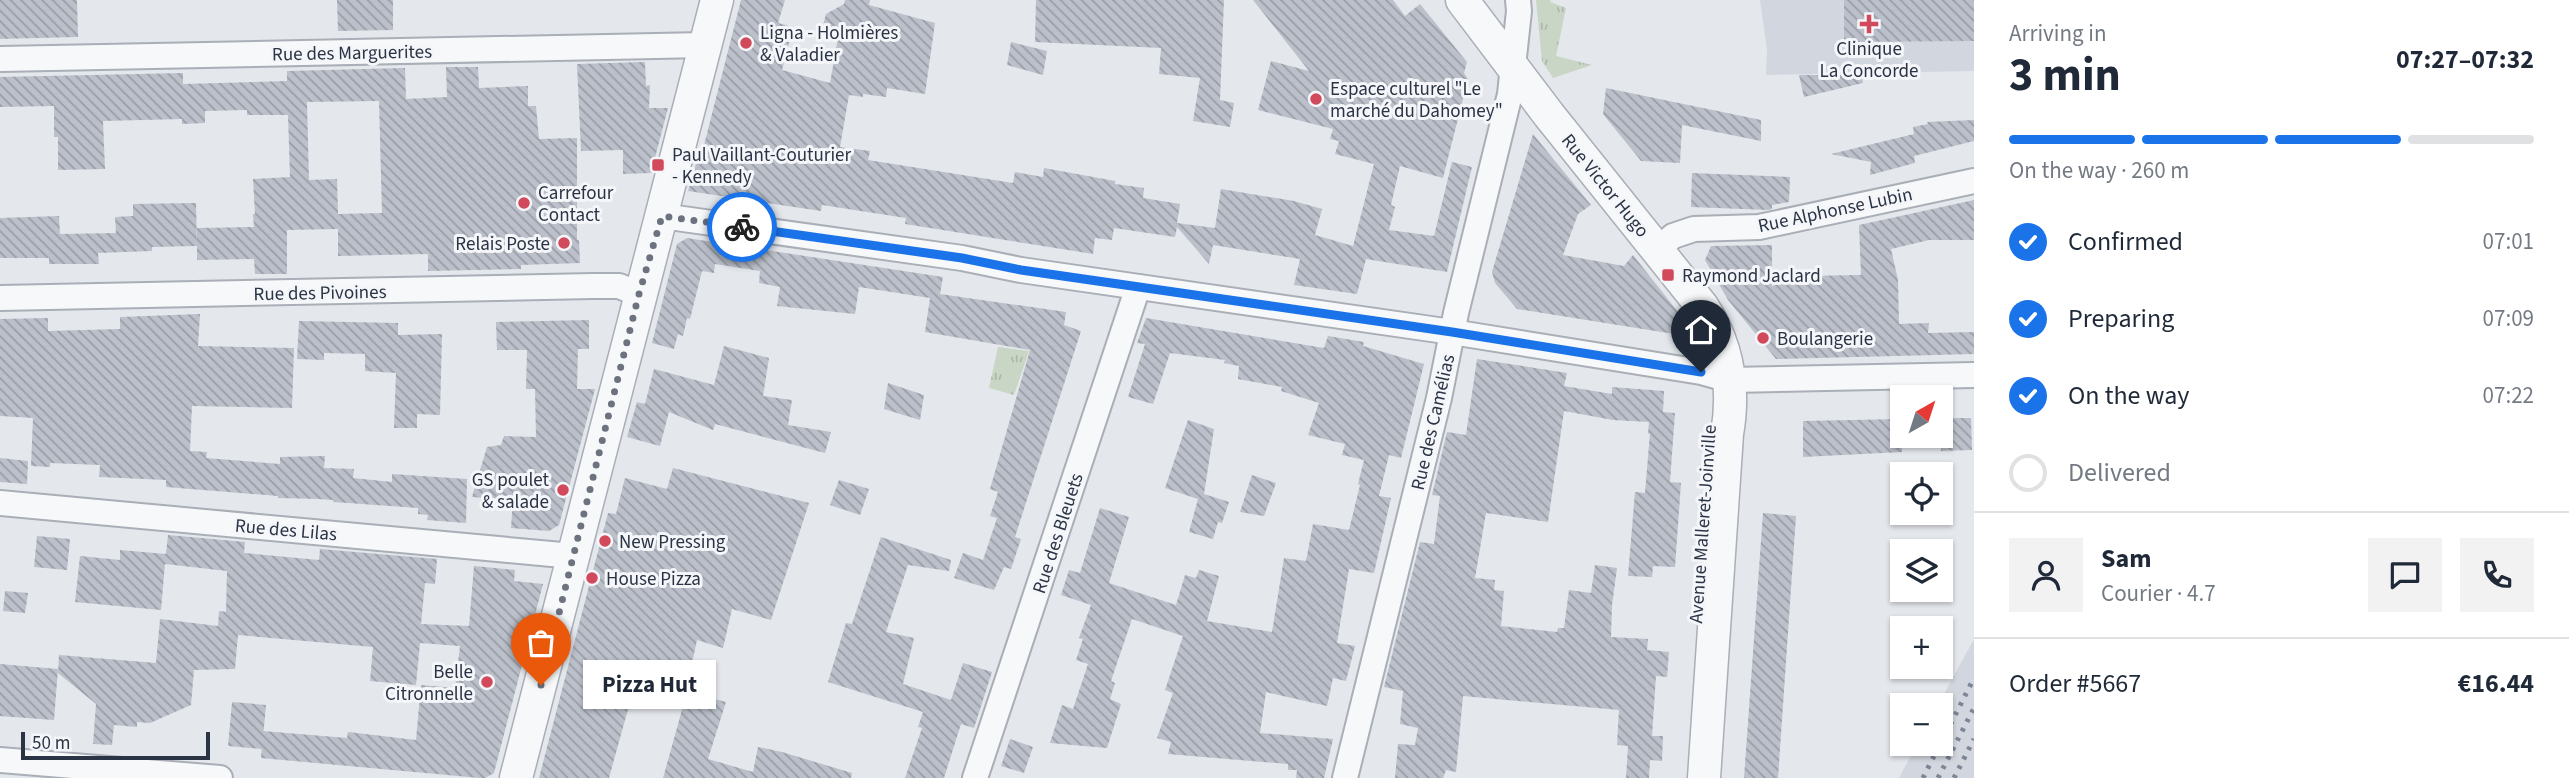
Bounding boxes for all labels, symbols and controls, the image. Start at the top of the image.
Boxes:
marker: Clinique La Concorde [1859,14,1879,34]
text: Arriving in [2009,17,2107,50]
place label: Ligna - Holmières & Valadier [760,20,898,69]
marker: Ligna - Holmières & Valadier [738,35,754,51]
place label: Clinique La Concorde [1819,36,1919,85]
street label: Rue des Marguerites [272,39,432,68]
text: 07:27–07:32 [2396,41,2534,78]
text: 3 min [2009,43,2121,108]
place label: Espace culturel "Le marché du Dahomey" [1330,76,1503,125]
marker: Espace culturel "Le marché du Dahomey" [1308,91,1324,107]
street label: Rue Victor Hugo [1555,128,1655,244]
place label: Paul Vaillant-Couturier - Kennedy [672,142,852,191]
text: On the way · 260 m [2009,154,2189,187]
marker: Paul Vaillant-Couturier - Kennedy [650,157,666,173]
place label: Carrefour Contact [538,180,614,229]
street label: Rue Alphonse Lubin [1756,181,1915,240]
courier [707,192,777,262]
marker: Carrefour Contact [516,195,532,211]
icon: bike [723,208,761,246]
icon: check [2009,223,2047,261]
text: Confirmed [2068,223,2183,260]
text: 07:01 [2483,225,2534,258]
place label: Relais Poste [455,231,550,258]
marker: Relais Poste [556,235,572,251]
place label: Raymond Jaclard [1682,263,1821,290]
marker: Raymond Jaclard [1660,267,1676,283]
street label: Rue des Pivoines [253,279,387,308]
pin [1671,300,1731,372]
icon: check [2009,300,2047,338]
text: Preparing [2068,300,2174,337]
text: 07:09 [2483,302,2534,335]
icon: home [1682,311,1720,349]
place label: Boulangerie [1777,326,1873,353]
marker: Boulangerie [1755,330,1771,346]
street label: Rue des Camélias [1405,352,1462,493]
icon: check [2009,377,2047,415]
text: On the way [2068,377,2189,414]
text: 07:22 [2483,379,2534,412]
north arrow [1890,385,1953,448]
map controls [1890,385,1953,756]
street label: Avenue Malleret-Joinville [1683,424,1724,624]
text: Delivered [2068,454,2171,491]
button: locate [1890,462,1953,525]
place label: GS poulet & salade [472,467,550,516]
street label: Rue des Bleuets [1026,470,1091,597]
marker: GS poulet & salade [555,482,571,498]
street label: Rue des Lilas [234,513,338,548]
place label: New Pressing [619,529,726,556]
marker: New Pressing [597,533,613,549]
button: person [2009,538,2083,612]
button: chat [2368,538,2442,612]
button: phone [2460,538,2534,612]
button: layers [1890,539,1953,602]
text: Sam [2101,540,2151,577]
place label: House Pizza [606,566,701,593]
marker: House Pizza [584,570,600,586]
text: Courier · 4.7 [2101,577,2216,610]
pin [511,613,571,685]
button: + [1890,616,1953,679]
icon: bag [522,624,560,662]
place label: Belle Citronnelle [385,659,473,708]
callout: Pizza Hut [583,660,716,710]
text: Order #5667 [2009,665,2141,702]
text: €16.44 [2458,665,2534,702]
text: Pizza Hut [602,668,697,701]
marker: Belle Citronnelle [479,674,495,690]
button: − [1890,693,1953,756]
scale bar [21,729,210,761]
text: 50 m [32,730,70,757]

